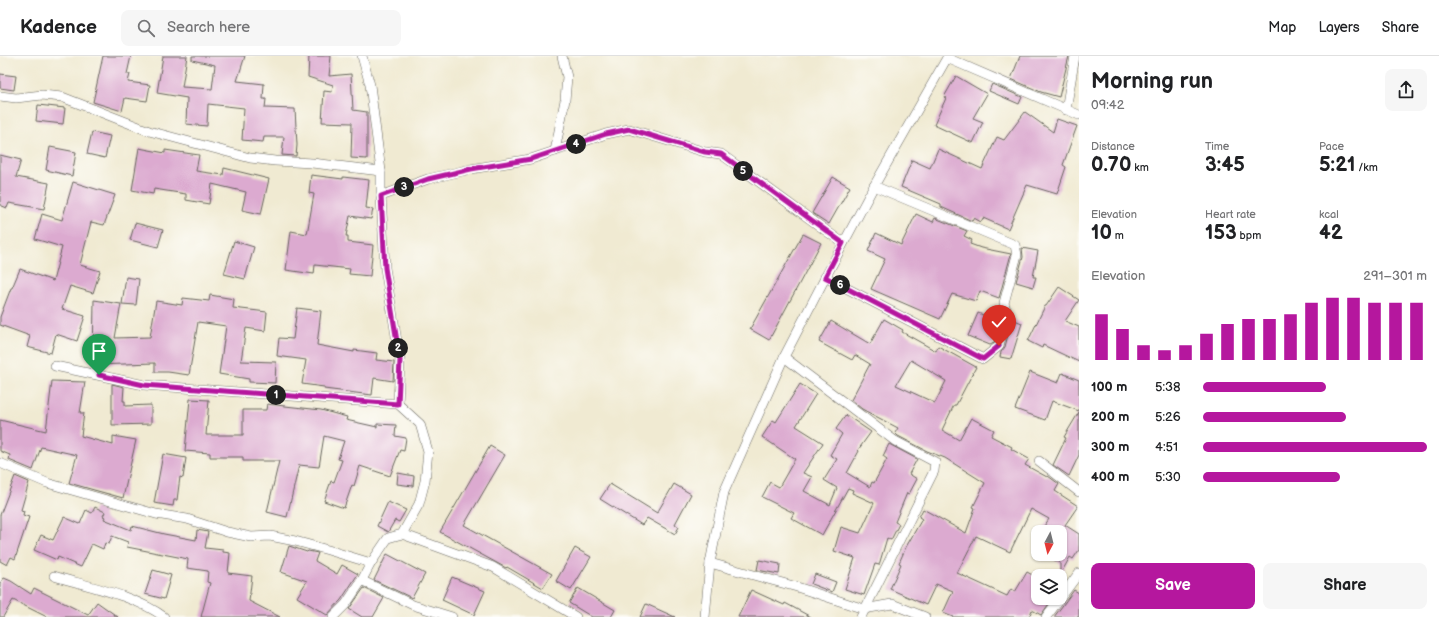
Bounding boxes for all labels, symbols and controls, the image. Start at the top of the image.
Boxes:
search box [121,10,401,46]
text: Kadence [20,16,97,39]
icon: search [135,17,157,39]
text: Search here [167,18,250,37]
text: Map [1268,19,1296,36]
text: Layers [1318,19,1360,36]
text: Share [1382,19,1419,36]
text: Morning run [1091,68,1213,95]
button: share [1385,69,1427,111]
text: 09:42 [1091,97,1124,113]
pin: 4 [566,134,586,154]
text: 4 [573,137,579,150]
text: Distance [1091,140,1135,153]
text: Time [1205,140,1229,153]
text: Pace [1319,140,1344,153]
text: 0.70 [1091,153,1131,177]
text: 3:45 [1205,153,1245,177]
text: 5:21 [1319,153,1355,177]
pin: 5 [733,161,753,181]
text: km [1131,161,1149,174]
text: /km [1355,161,1378,174]
text: 5 [740,164,746,177]
pin: 3 [394,177,414,197]
text: 3 [401,180,407,193]
text: Elevation [1091,208,1137,221]
text: Heart rate [1205,208,1256,221]
text: kcal [1319,208,1339,221]
text: 10 [1091,221,1112,245]
text: 153 [1205,221,1237,245]
text: 42 [1319,221,1343,245]
text: m [1112,229,1124,242]
text: bpm [1237,229,1261,242]
text: Elevation [1091,268,1145,284]
text: 291–301 m [1363,268,1427,284]
pin: 6 [830,275,850,295]
text: 6 [837,278,843,291]
pin [982,305,1016,346]
icon: check [988,311,1010,333]
pin [82,334,116,375]
pin: 2 [388,338,408,358]
icon: arrive [88,340,110,362]
text: 2 [395,341,401,354]
text: 100 m [1091,379,1127,395]
text: 5:38 [1155,379,1181,395]
pin: 1 [266,385,286,405]
text: 1 [274,388,278,401]
text: 200 m [1091,409,1129,425]
text: 5:26 [1155,409,1181,425]
text: 300 m [1091,439,1129,455]
text: 4:51 [1155,439,1178,455]
text: 400 m [1091,469,1129,485]
text: 5:30 [1155,469,1181,485]
north arrow [1031,525,1067,561]
map controls [1031,525,1067,605]
button: Save [1091,563,1255,609]
button: Share [1263,563,1427,609]
button: layers [1031,569,1067,605]

